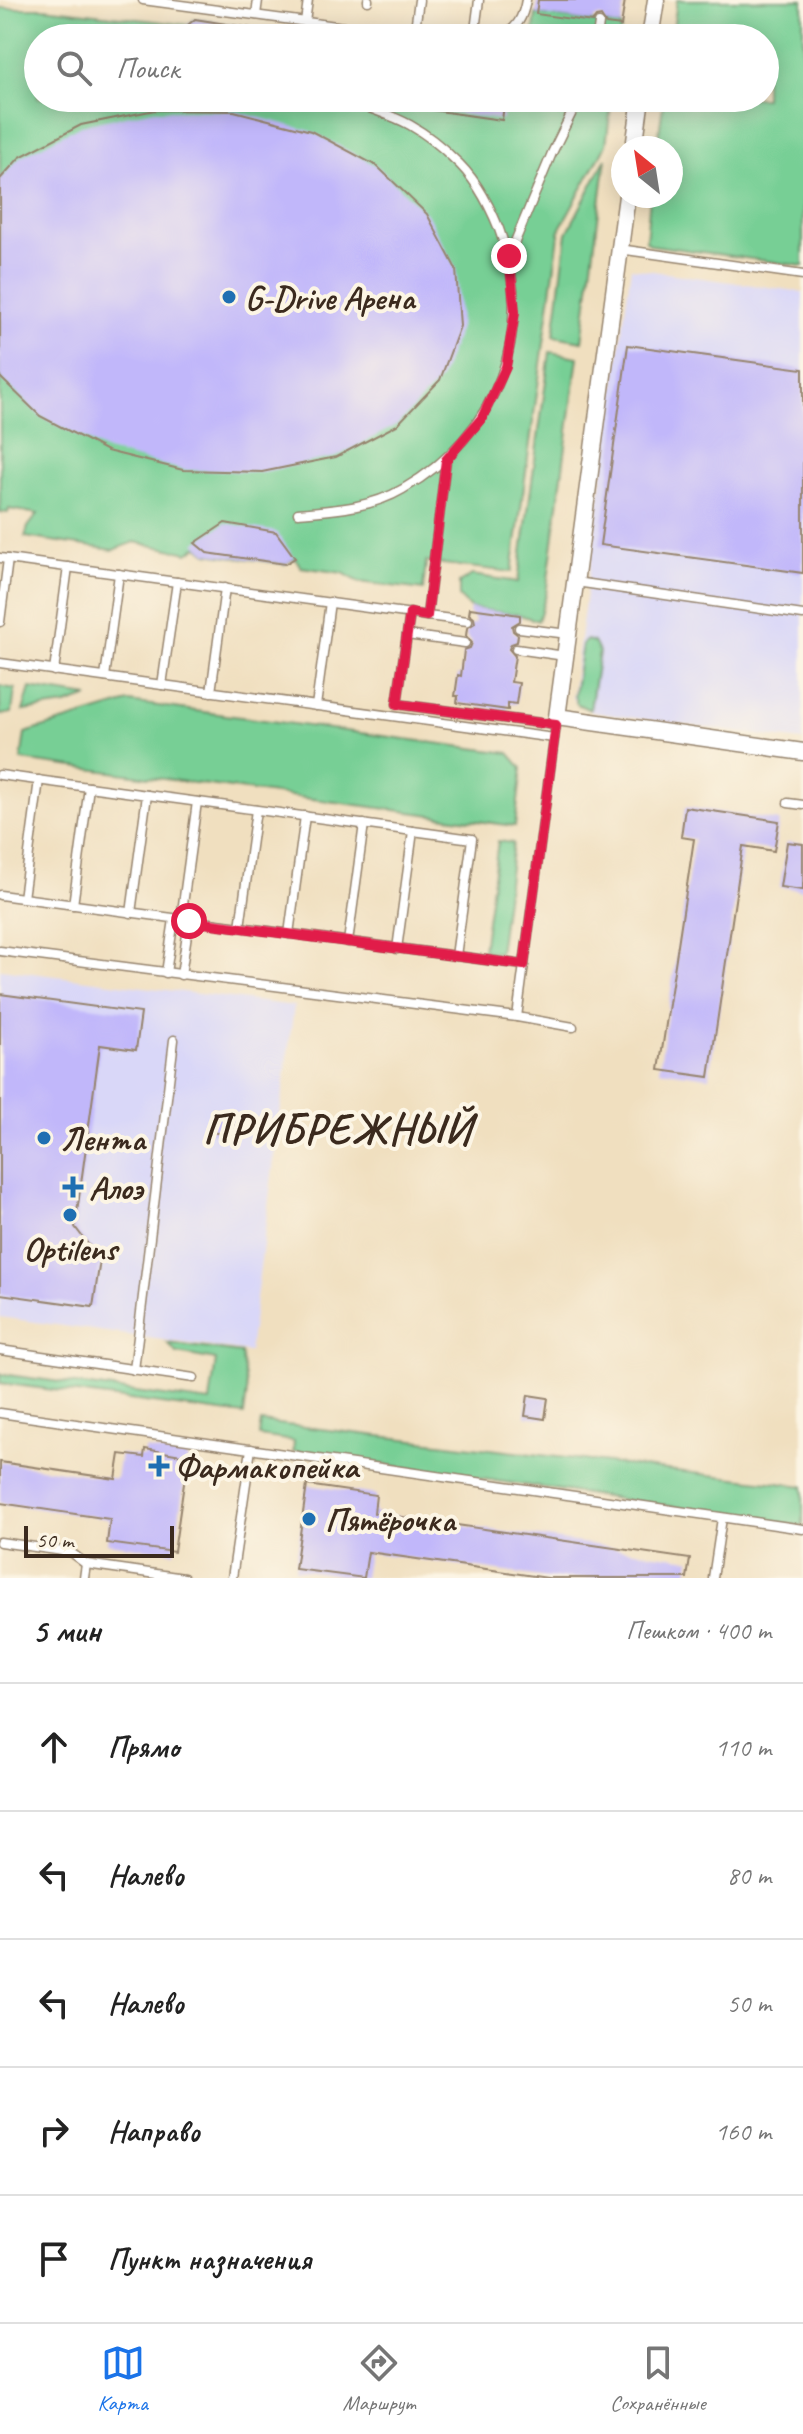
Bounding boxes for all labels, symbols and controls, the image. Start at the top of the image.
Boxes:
search box [24,24,779,112]
icon: search [52,46,96,90]
text: Поиск [116,49,179,87]
north arrow [611,136,683,208]
route end [491,238,527,274]
place label: G-Drive Арена [245,276,417,319]
marker: G-Drive Арена [220,288,238,306]
route start [171,903,207,939]
district label: ПРИБРЕЖНЫЙ [203,1103,479,1156]
place label: Лента [60,1117,147,1160]
marker: Лента [35,1129,53,1147]
place label: Алоэ [89,1166,145,1209]
marker: Алоэ [64,1178,82,1196]
marker: Optilens [61,1206,79,1224]
place label: Optilens [23,1227,120,1270]
place label: Фармакопейка [175,1445,361,1488]
marker: Фармакопейка [150,1457,168,1475]
place label: Пятёрочка [325,1498,457,1541]
marker: Пятёрочка [300,1510,318,1528]
scale bar [24,1522,174,1558]
text: 50 m [36,1526,73,1554]
text: 5 мин [32,1609,101,1652]
text: Пешком · 400 m [626,1614,771,1647]
icon: ahead [32,1725,76,1769]
text: Прямо [108,1728,179,1766]
text: 110 m [715,1731,771,1764]
icon: left [32,1853,76,1897]
text: Налево [108,1856,184,1894]
text: 80 m [727,1859,771,1892]
icon: left [32,1981,76,2025]
text: Налево [108,1984,184,2022]
text: 50 m [727,1987,771,2020]
icon: right [32,2109,76,2153]
text: Направо [108,2112,200,2150]
text: 160 m [715,2115,771,2148]
icon: arrive [32,2237,76,2281]
text: Пункт назначения [108,2240,311,2278]
tab: Карта [97,2341,148,2417]
tab: Маршрут [343,2341,415,2417]
tab: Сохранённые [610,2341,706,2417]

